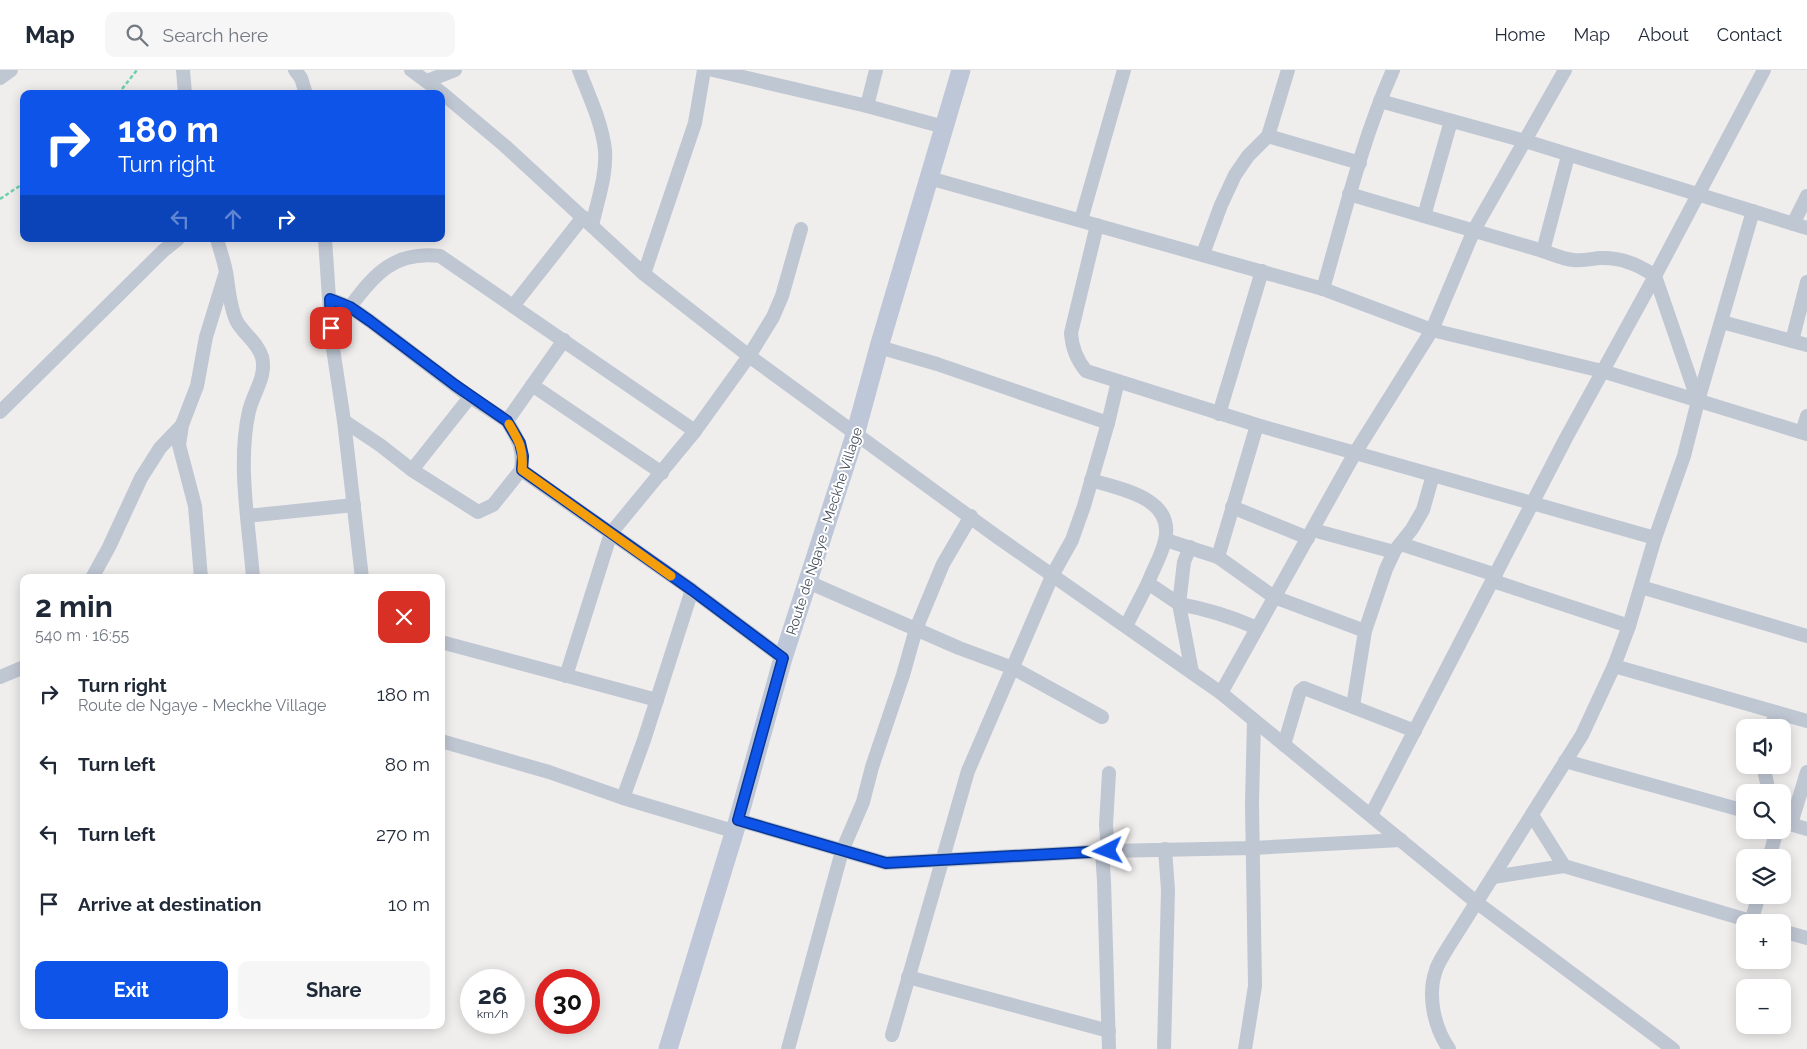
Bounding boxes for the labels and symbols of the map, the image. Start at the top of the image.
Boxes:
pin [310,307,352,349]
street label: Route de Ngaye - Meckhe Village [783,425,865,637]
position arrow [1081,824,1133,876]
speed limit sign: 30 [535,969,600,1034]

